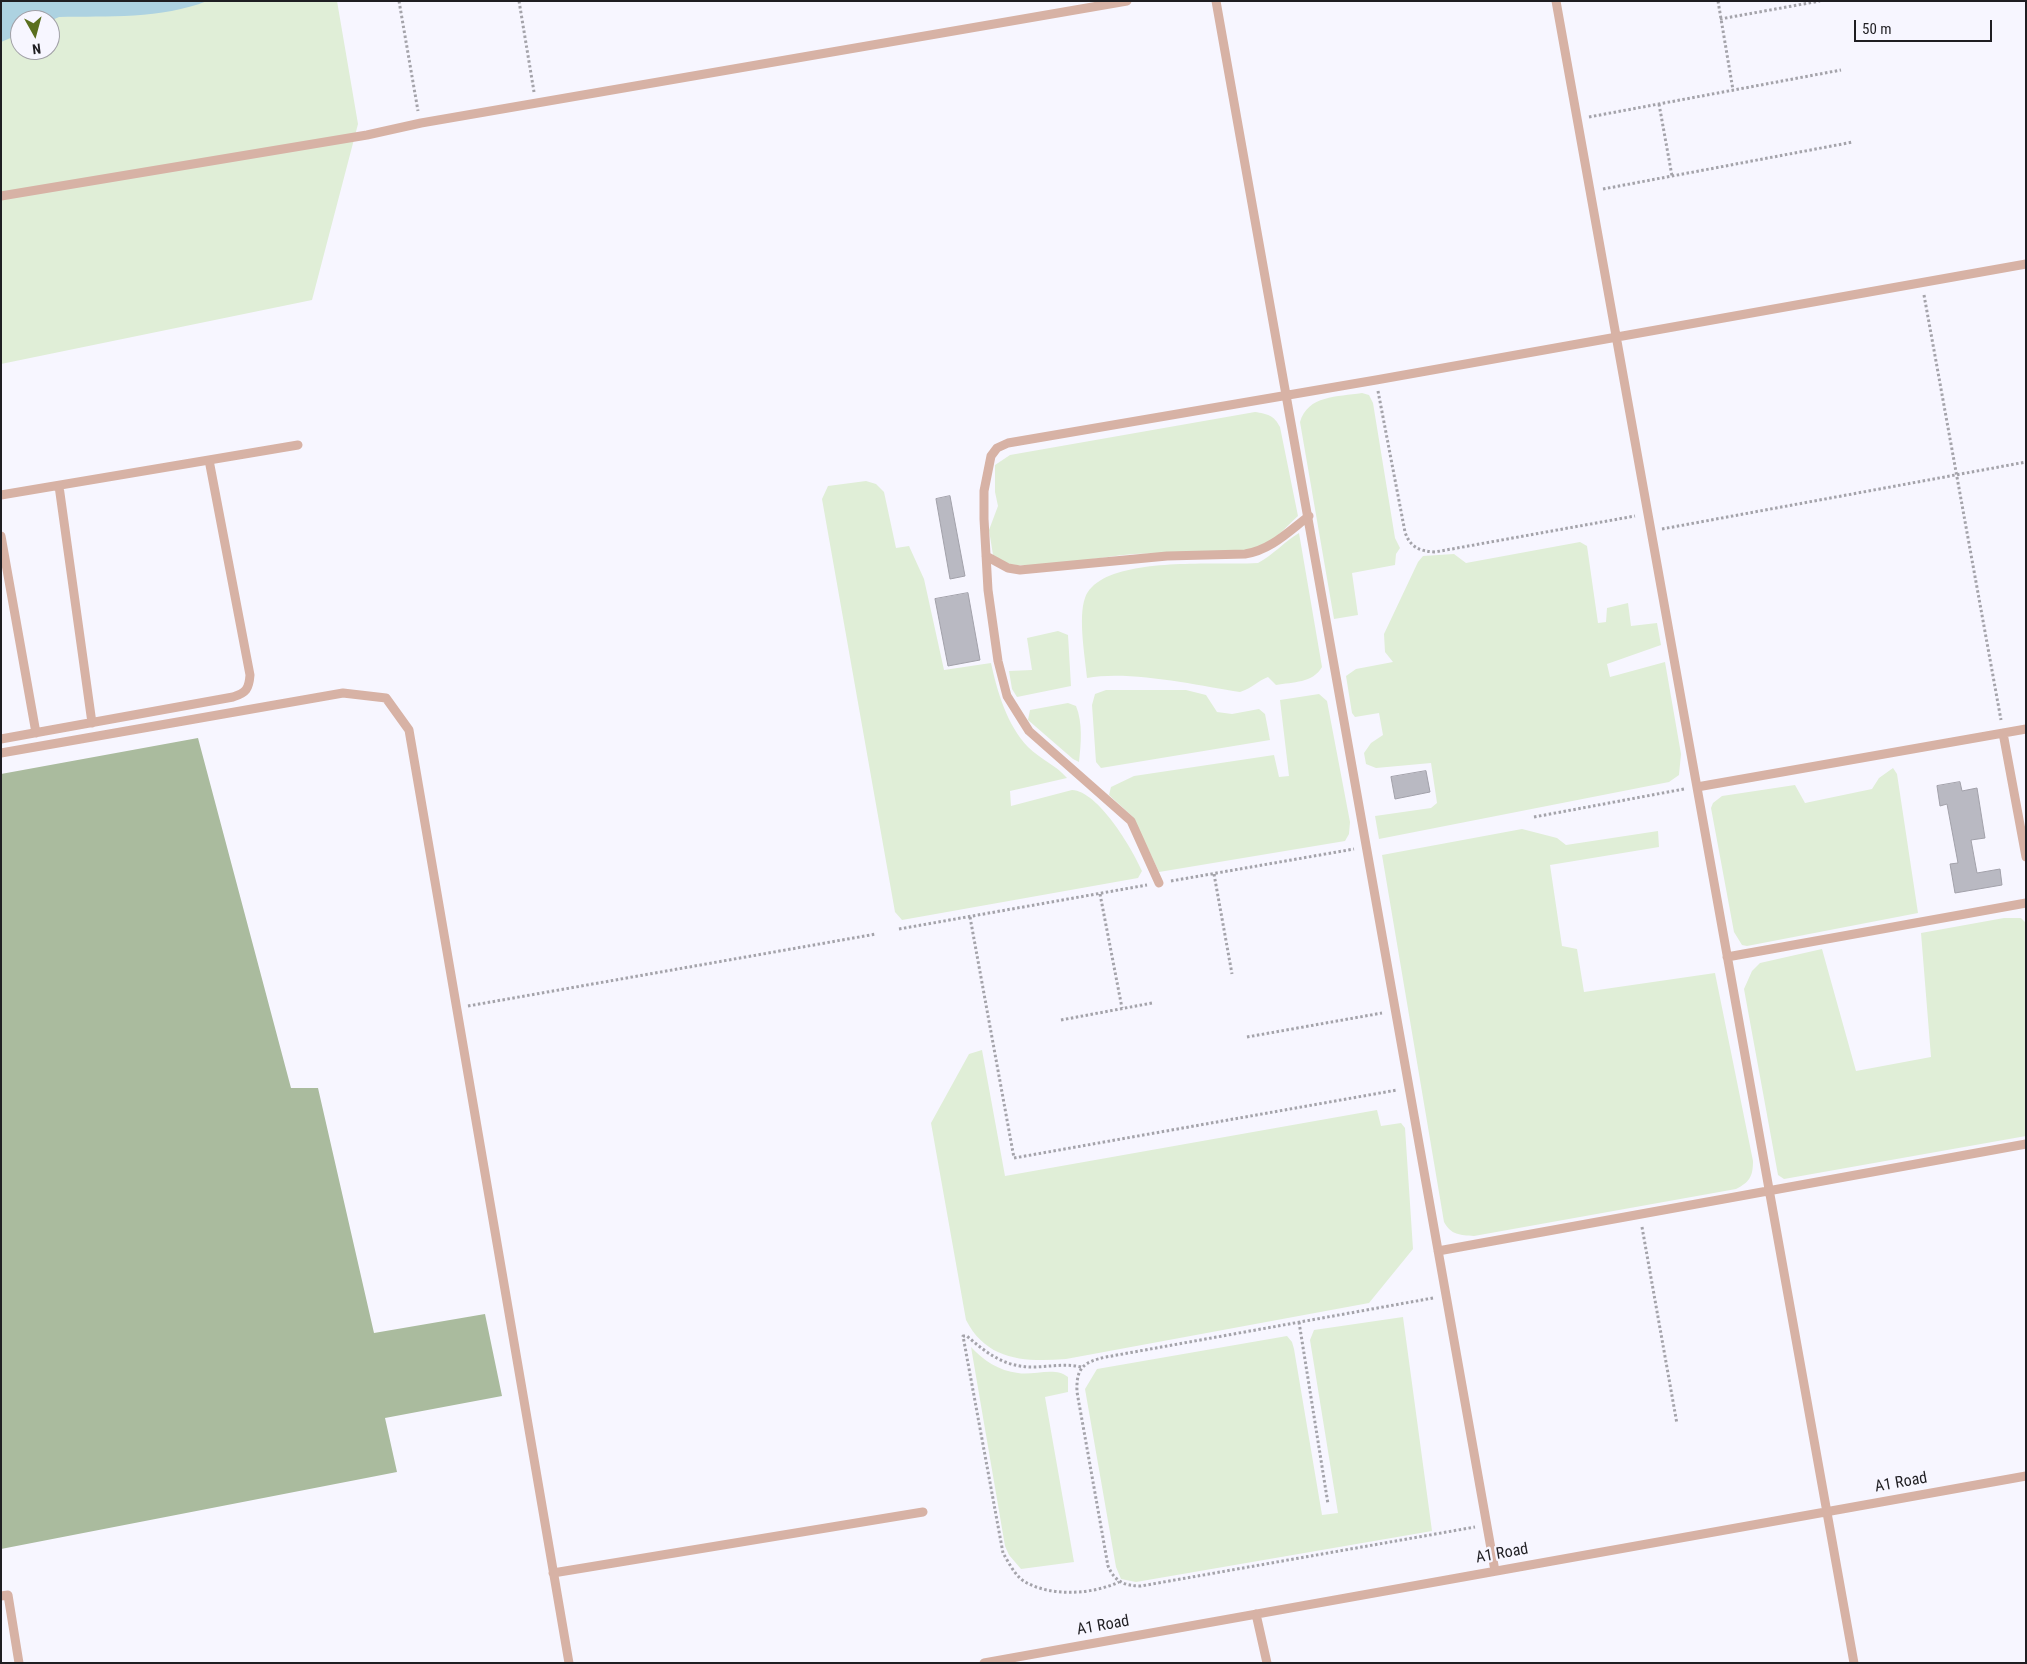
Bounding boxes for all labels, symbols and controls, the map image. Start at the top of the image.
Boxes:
north arrow [10,10,60,60]
scale bar [1857,10,1994,42]
text: 50 m [1862,20,1892,38]
text: N [31,40,42,57]
street label: A1 Road [1873,1469,1929,1497]
street label: A1 Road [1474,1540,1530,1568]
street label: A1 Road [1075,1612,1131,1640]

